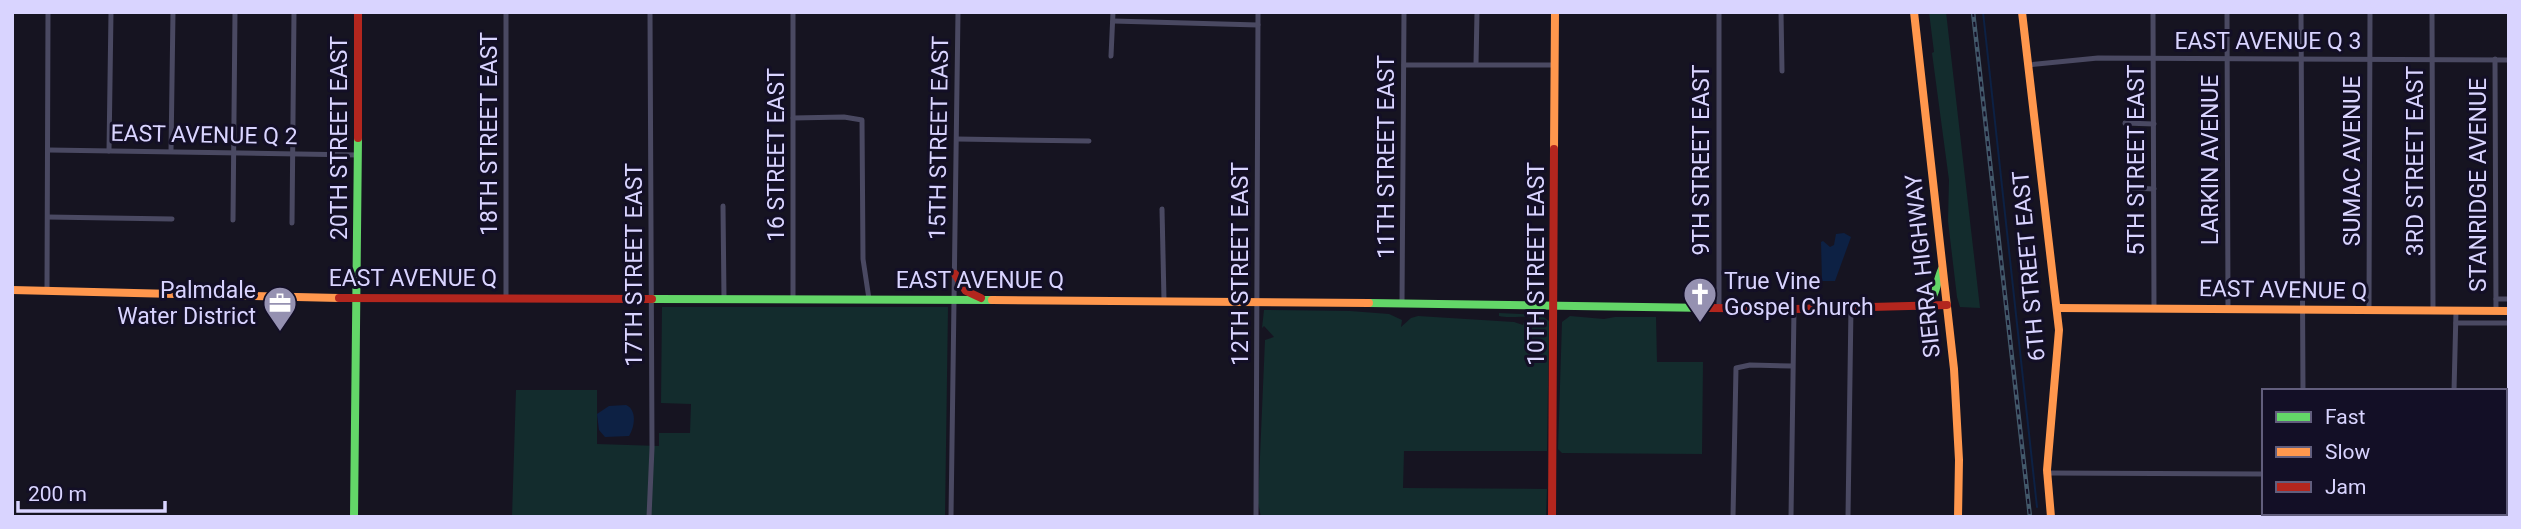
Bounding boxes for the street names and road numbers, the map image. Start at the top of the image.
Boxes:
street label: EAST AVENUE Q 3 [2174,28,2362,55]
street label: 18TH STREET EAST [476,32,503,236]
street label: 15TH STREET EAST [924,35,954,240]
street label: 20TH STREET EAST [326,36,353,240]
street label: 11TH STREET EAST [1373,55,1400,259]
street label: 9TH STREET EAST [1688,64,1715,256]
street label: 5TH STREET EAST [2123,64,2150,256]
street label: 3RD STREET EAST [2402,66,2429,256]
street label: 16 STREET EAST [763,68,790,242]
street label: LARKIN AVENUE [2197,75,2224,245]
street label: SUMAC AVENUE [2339,76,2366,246]
street label: STANRIDGE AVENUE [2465,78,2492,292]
street label: EAST AVENUE Q 2 [110,120,298,150]
street label: 12TH STREET EAST [1227,162,1254,366]
street label: 10TH STREET EAST [1523,162,1550,366]
street label: 17TH STREET EAST [621,163,648,367]
street label: 6TH STREET EAST [2007,169,2051,362]
street label: SIERRA HIGHWAY [1900,173,1946,359]
street label: EAST AVENUE Q [329,265,497,292]
street label: EAST AVENUE Q [896,267,1064,294]
street label: EAST AVENUE Q [2199,275,2367,305]

